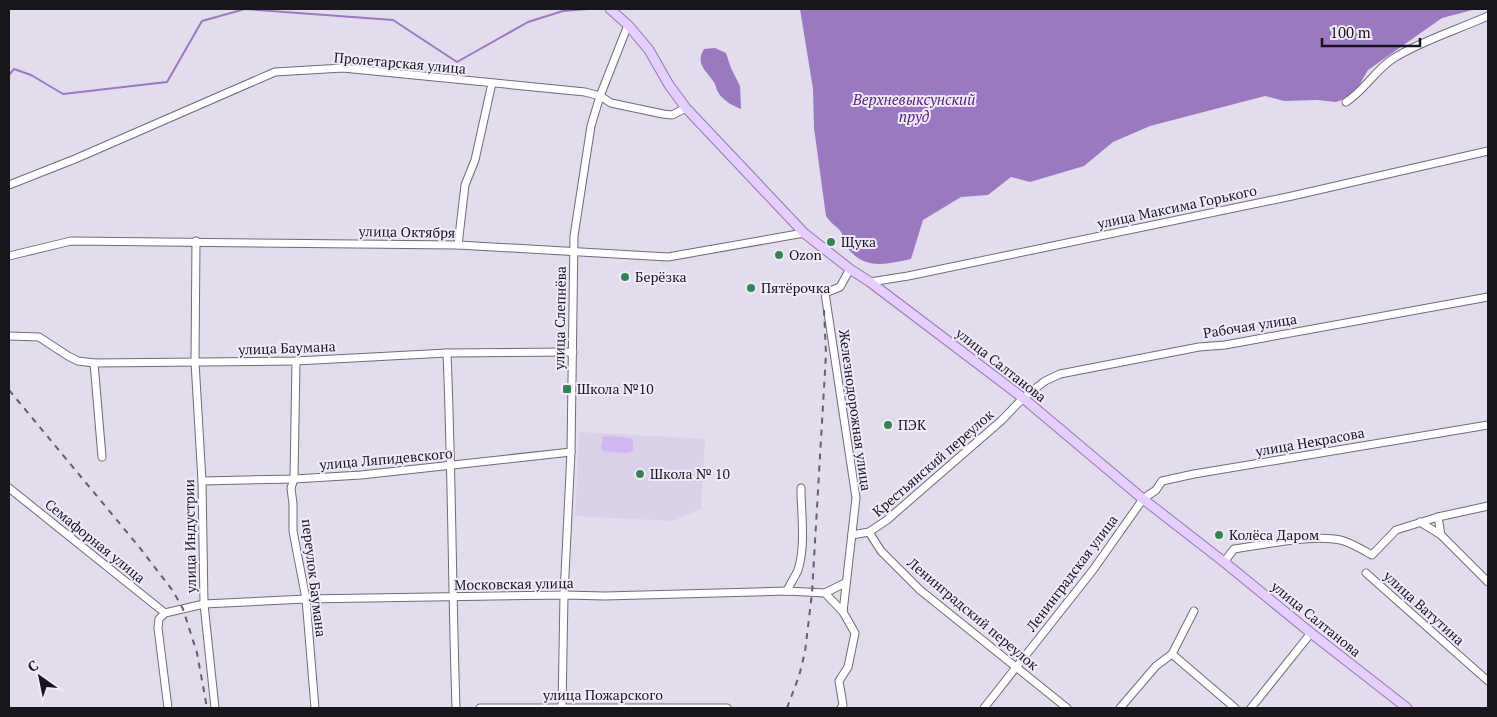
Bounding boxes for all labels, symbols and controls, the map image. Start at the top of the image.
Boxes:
scale bar [1322,15,1420,47]
text: 100 m [1330,22,1371,42]
street label: Пролетарская улица [333,47,467,78]
water label: Верхневыксунский пруд [852,89,975,126]
street label: улица Максима Горького [1094,180,1259,233]
street label: улица Октября [358,221,456,242]
place label: Щука [841,232,876,251]
marker: Щука [825,236,837,248]
place label: Ozon [789,245,823,264]
marker: Ozon [773,249,785,261]
street label: улица Слепнёва [549,266,570,371]
place label: Берёзка [635,267,687,286]
marker: Берёзка [619,271,631,283]
place label: Пятёрочка [761,278,830,297]
marker: Пятёрочка [745,282,757,294]
street label: Рабочая улица [1202,309,1298,342]
street label: улица Салтанова [951,322,1051,406]
street label: Железнодорожная улица [835,328,876,492]
street label: улица Баумана [237,336,336,359]
place label: Школа №10 [577,379,654,398]
marker: Школа №10 [561,383,573,395]
street label: Крестьянский переулок [868,404,998,521]
place label: ПЭК [898,415,927,434]
marker: ПЭК [882,419,894,431]
street label: улица Некрасова [1253,423,1366,461]
street label: улица Ляпидевского [318,443,454,474]
place label: Школа № 10 [650,464,730,483]
marker: Школа № 10 [634,468,646,480]
street label: улица Индустрии [179,478,200,594]
street label: Семафорная улица [41,494,149,587]
street label: Ленинградская улица [1021,510,1122,636]
street label: переулок Баумана [298,518,331,638]
place label: Колёса Даром [1229,525,1319,544]
marker: Колёса Даром [1213,529,1225,541]
street label: Ленинградский переулок [903,552,1043,674]
street label: улица Ватутина [1379,565,1469,649]
street label: Московская улица [454,573,574,594]
street label: улица Салтанова [1267,576,1365,661]
north arrow [15,652,65,702]
text: С [24,655,42,676]
street label: улица Пожарского [542,685,663,704]

